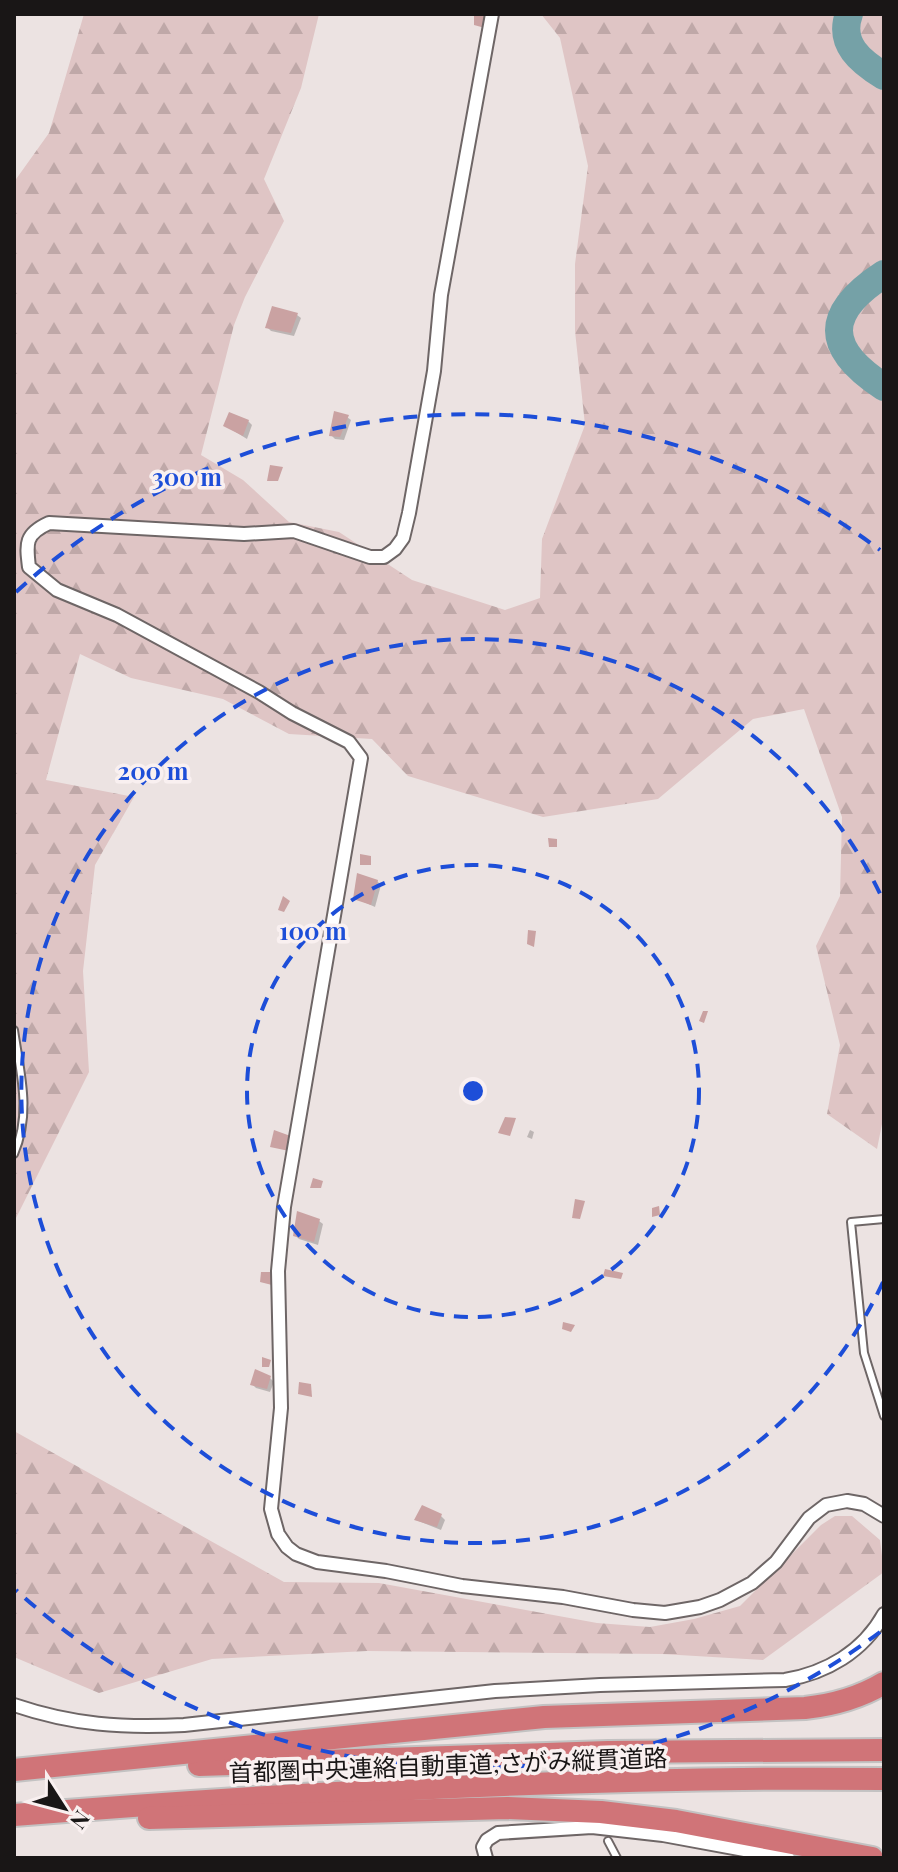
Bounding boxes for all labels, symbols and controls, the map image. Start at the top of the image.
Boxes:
text: 300 m [152,460,222,492]
text: 200 m [118,754,189,786]
text: 100 m [279,914,347,946]
centre of rings [459,1077,487,1105]
street label: 首都圏中央連絡自動車道;さがみ縦貫道路 [228,1740,668,1788]
north arrow [24,1768,104,1848]
text: N [64,1805,98,1836]

